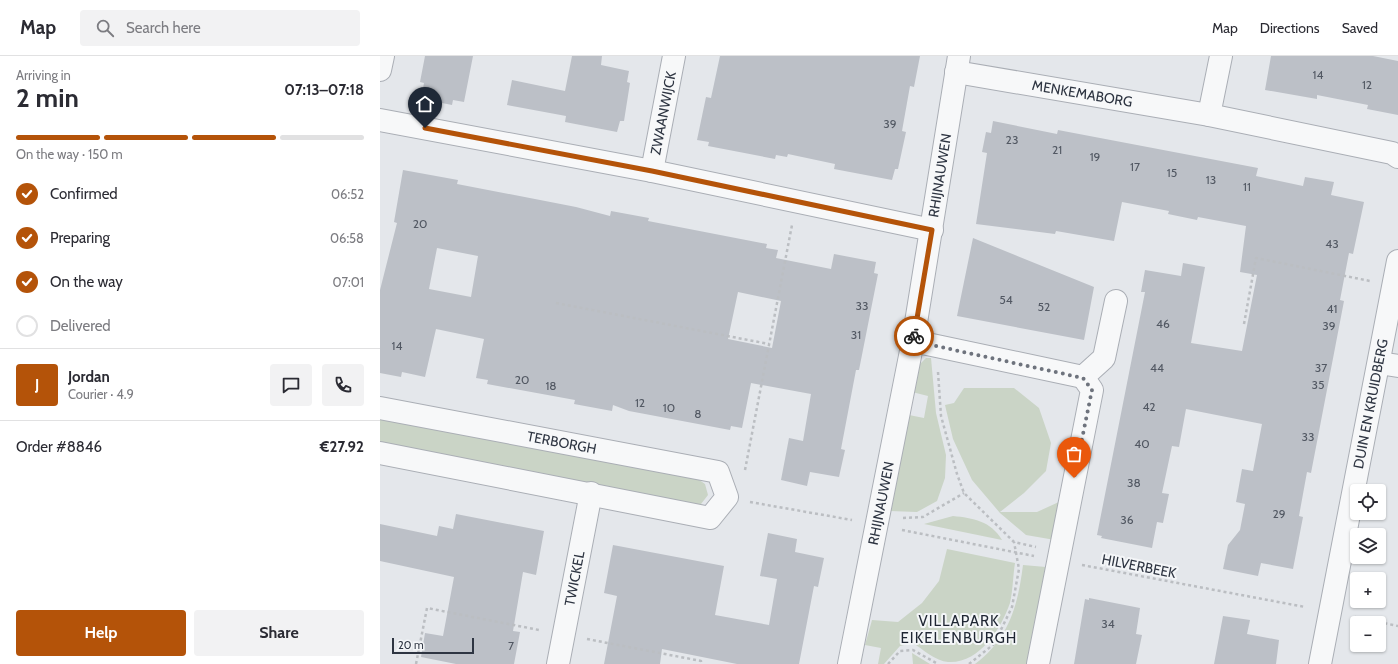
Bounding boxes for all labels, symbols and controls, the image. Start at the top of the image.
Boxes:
search box [80,10,360,46]
text: Map [20,16,56,39]
icon: search [94,17,116,39]
text: Search here [126,19,201,37]
text: Map [1212,19,1238,37]
text: Directions [1260,19,1320,37]
text: Saved [1342,19,1378,37]
text: Arriving in [16,67,71,83]
house number: 14 [1313,67,1323,82]
street label: ZWAANWIJCK [646,70,680,156]
street label: MENKEMABORG [1031,76,1134,111]
house number: 12 [1362,77,1372,92]
text: 07:13–07:18 [284,81,364,99]
text: 2 min [16,82,79,114]
pin [408,87,442,128]
icon: home [414,93,436,115]
house number: 39 [883,116,897,131]
street label: RHIJNAUWEN [924,132,955,219]
house number: 23 [1006,132,1018,147]
house number: 21 [1052,142,1062,157]
text: On the way · 150 m [16,146,123,162]
house number: 19 [1090,149,1101,164]
house number: 17 [1130,159,1140,174]
house number: 15 [1167,165,1177,180]
house number: 13 [1206,172,1216,187]
house number: 11 [1243,179,1251,194]
icon: check [16,183,38,205]
text: Confirmed [50,185,118,203]
text: 06:52 [331,186,364,202]
house number: 20 [413,216,427,231]
icon: check [16,227,38,249]
text: Preparing [50,229,110,247]
text: 06:58 [330,230,364,246]
house number: 43 [1325,236,1339,251]
icon: check [16,271,38,293]
text: On the way [50,273,123,291]
text: 07:01 [333,274,364,290]
house number: 54 [999,292,1013,307]
house number: 33 [856,298,868,313]
house number: 52 [1038,299,1050,314]
house number: 41 [1327,301,1337,316]
courier [894,316,934,356]
house number: 46 [1156,316,1170,331]
text: Delivered [50,317,111,335]
house number: 39 [1322,318,1336,333]
icon: bike [903,325,925,347]
house number: 31 [851,327,861,342]
street label: DUIN EN KRUIDBERG [1349,337,1392,470]
house number: 14 [392,338,402,353]
house number: 44 [1150,360,1164,375]
house number: 37 [1315,360,1327,375]
button: chat [270,364,312,406]
button: phone [322,364,364,406]
text: Jordan [68,368,110,386]
house number: 20 [515,372,529,387]
text: J [35,376,39,394]
house number: 35 [1312,377,1324,392]
house number: 18 [545,378,557,393]
text: Courier · 4.9 [68,386,134,402]
house number: 12 [635,395,645,410]
house number: 42 [1142,399,1156,414]
house number: 10 [663,400,675,415]
house number: 8 [694,406,702,421]
street label: TERBORGH [525,427,598,458]
house number: 33 [1302,429,1314,444]
house number: 40 [1134,436,1150,451]
pin [1057,437,1091,478]
text: Order #8846 [16,438,102,456]
text: €27.92 [320,438,364,456]
icon: bag [1063,443,1085,465]
street label: RHIJNAUWEN [864,460,898,546]
house number: 38 [1127,475,1141,490]
map controls [1350,484,1386,652]
button: locate [1350,484,1386,520]
house number: 29 [1272,506,1286,521]
house number: 36 [1120,512,1134,527]
button: layers [1350,528,1386,564]
street label: TWICKEL [560,550,589,608]
street label: HILVERBEEK [1100,550,1178,582]
button: + [1350,572,1386,608]
button: Help [16,610,186,656]
button: Share [194,610,364,656]
district label: VILLAPARK EIKELENBURGH [901,612,1017,647]
house number: 34 [1101,616,1115,631]
button: − [1350,616,1386,652]
scale bar [392,636,474,655]
text: 20 m [398,638,424,652]
house number: 7 [508,638,514,653]

